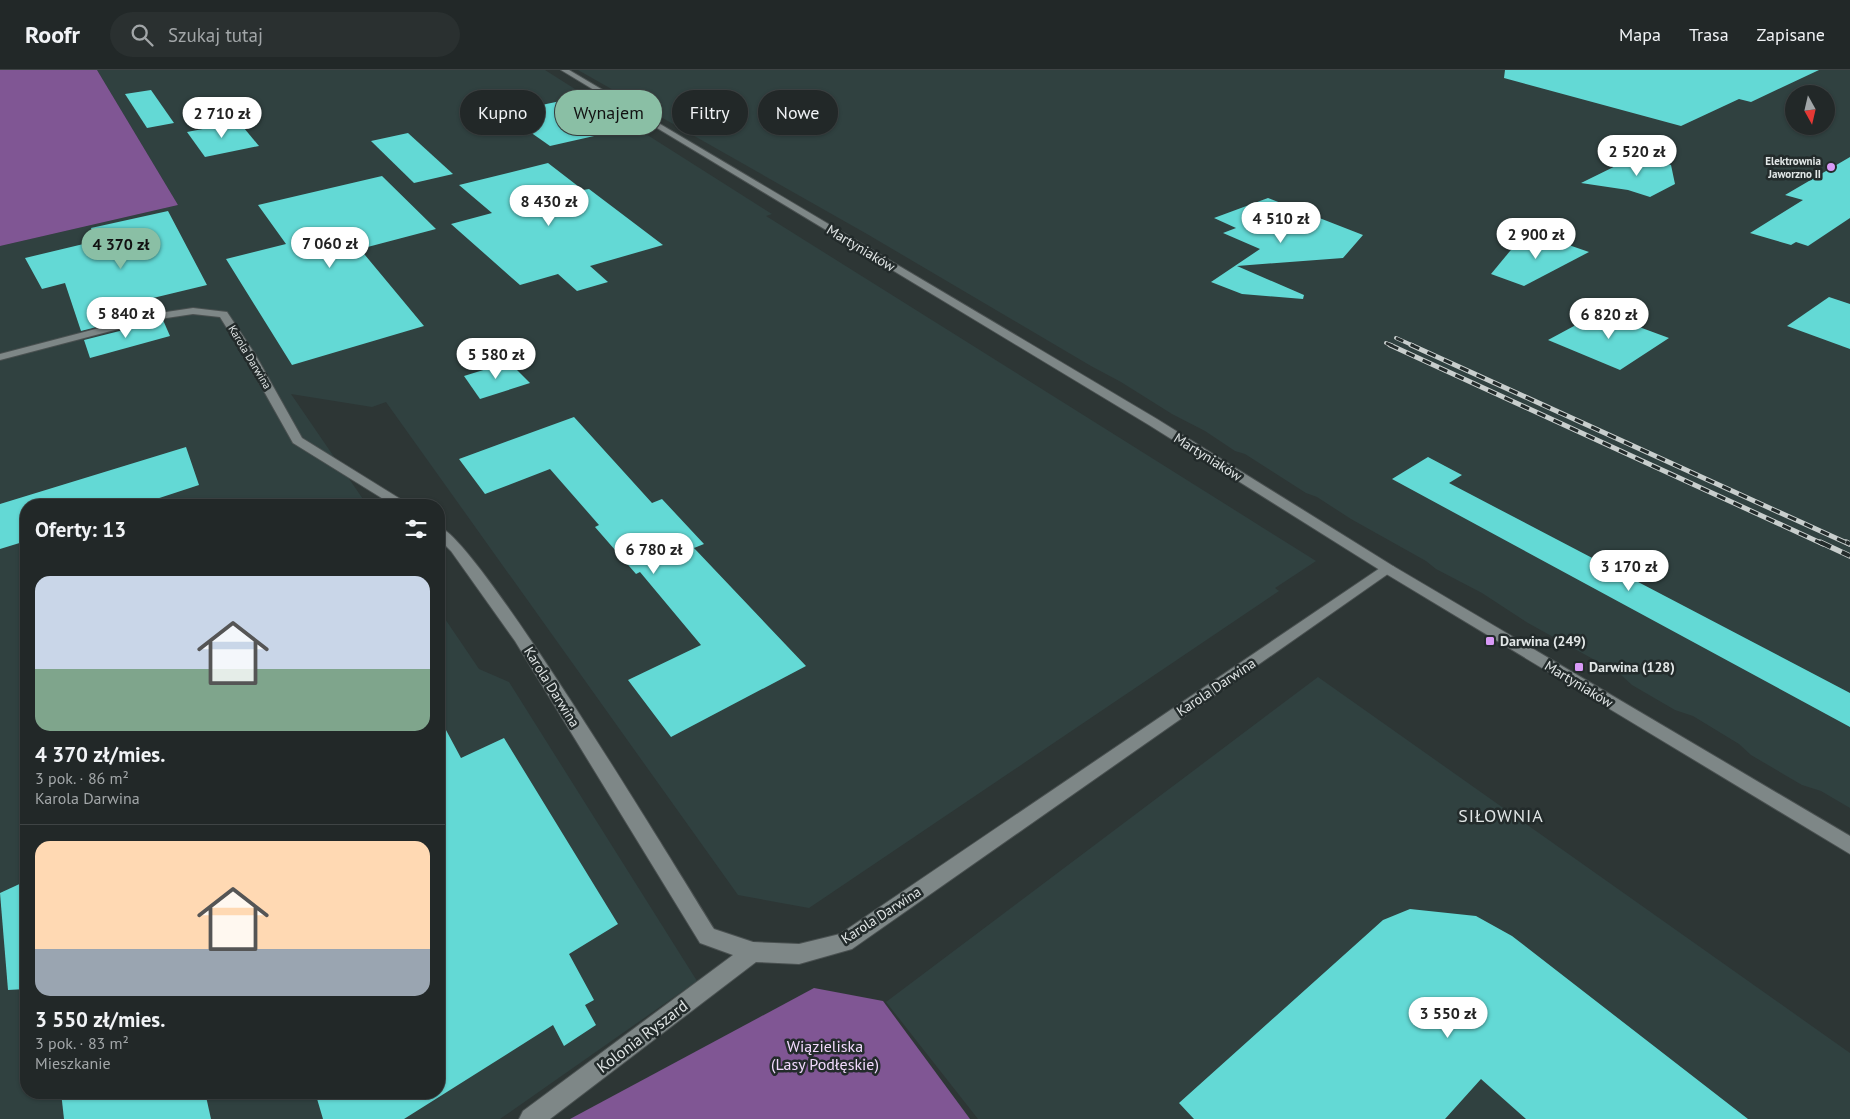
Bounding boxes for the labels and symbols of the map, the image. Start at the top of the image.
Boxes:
north arrow [1785,85,1835,135]
pin: 2 710 zł [170,97,274,139]
pin: 2 520 zł [1585,134,1689,177]
place label: Elektrownia Jaworzno II [1765,154,1821,181]
marker: Elektrownia Jaworzno II [1825,161,1837,173]
pin: 8 430 zł [497,184,601,227]
pin: 4 510 zł [1229,202,1333,244]
pin: 2 900 zł [1484,218,1588,260]
street label: Martyniaków [823,220,899,276]
pin: 7 060 zł [278,226,382,269]
pin: 4 370 zł [69,228,173,270]
pin: 5 840 zł [74,296,178,339]
pin: 6 820 zł [1557,298,1661,340]
street label: Karola Darwina [225,323,275,391]
pin: 5 580 zł [444,338,548,380]
street label: Martyniaków [1171,429,1246,485]
pin: 6 780 zł [602,532,706,575]
pin: 3 170 zł [1577,550,1681,592]
place label: Darwina (249) [1500,632,1586,650]
marker: Darwina (249) [1484,635,1496,647]
street label: Karola Darwina [520,643,584,731]
street label: Karola Darwina [1173,654,1259,720]
street label: Martyniaków [1541,656,1617,712]
place label: Darwina (128) [1589,658,1675,676]
marker: Darwina (128) [1573,661,1585,673]
district label: SIŁOWNIA [1458,804,1544,827]
street label: Karola Darwina [838,882,924,948]
street label: Kolonia Ryszard [593,995,691,1077]
pin: 3 550 zł [1396,996,1500,1039]
park label: Wiązieliska (Lasy Podłęskie) [771,1036,879,1074]

